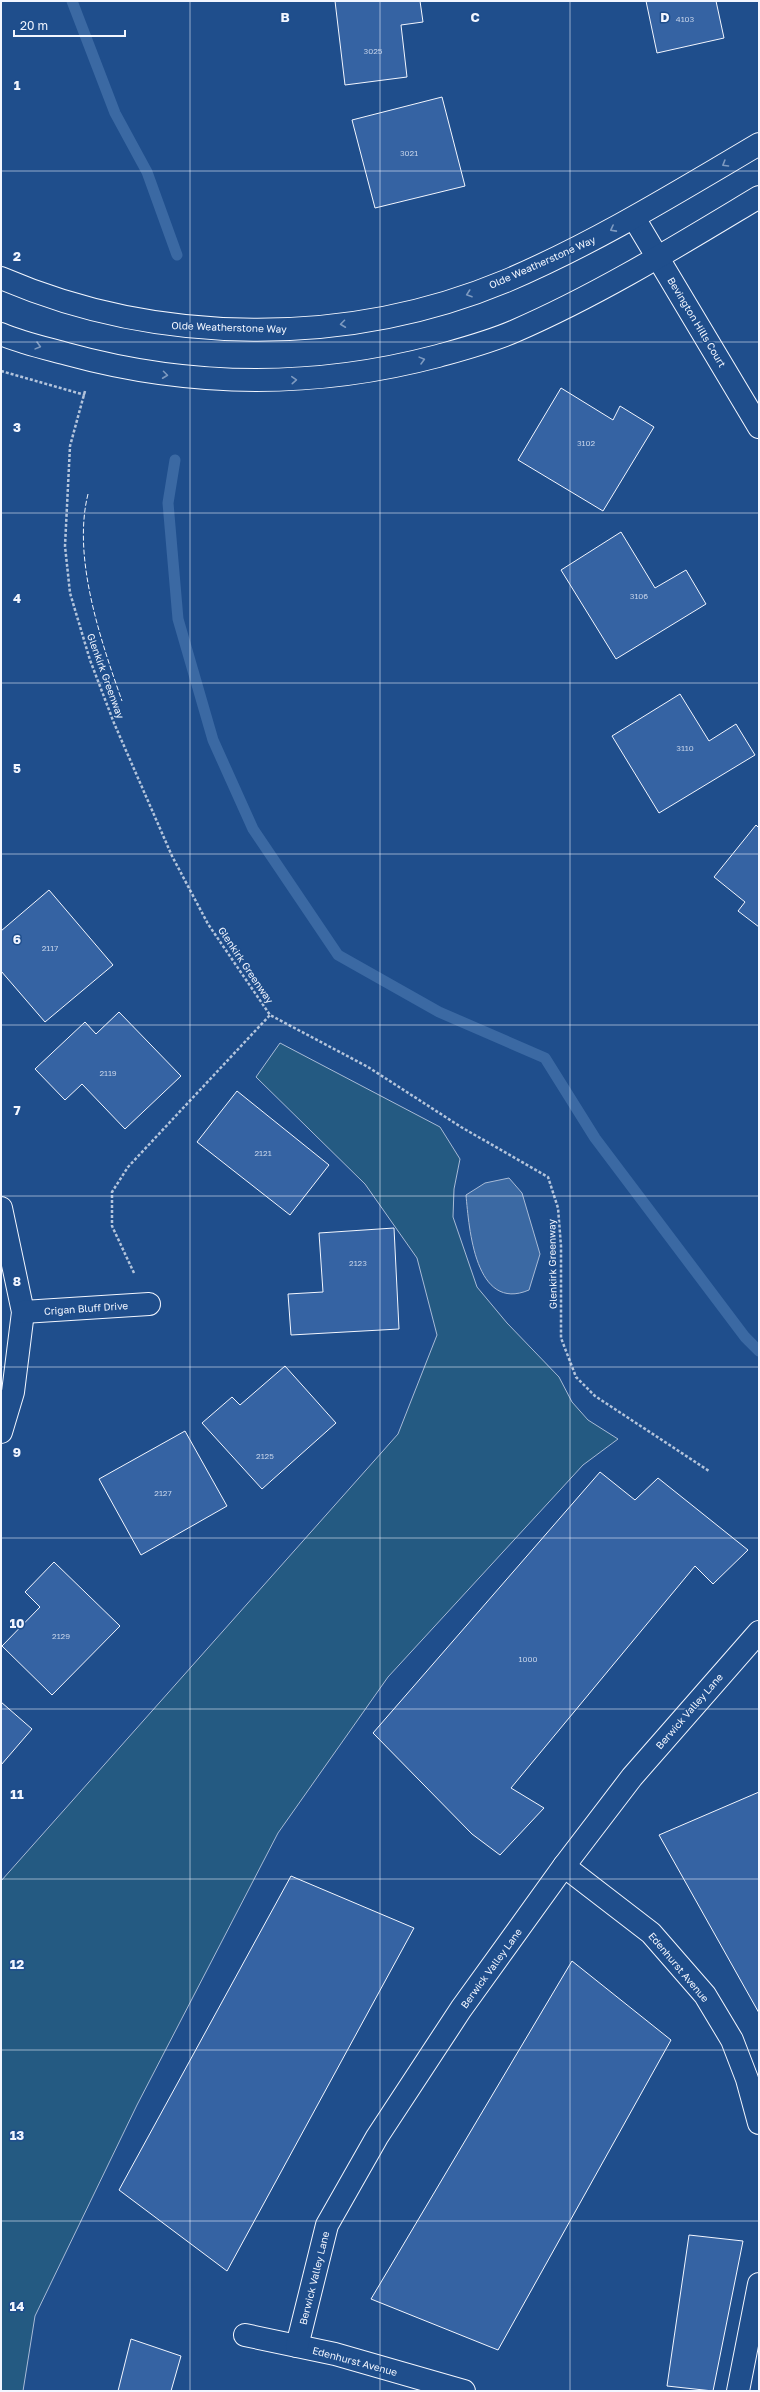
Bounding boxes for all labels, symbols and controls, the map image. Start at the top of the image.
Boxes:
text: B [280,9,290,25]
text: C [470,9,480,25]
text: D [660,9,670,25]
scale bar [14,12,125,38]
house number: 4103 [676,14,695,24]
text: 20 m [20,18,48,33]
house number: 3025 [364,46,383,56]
text: 1 [14,77,21,93]
house number: 3021 [400,148,418,158]
one-way arrow [722,159,729,166]
one-way arrow [610,224,617,232]
street label: Olde Weatherstone Way [487,233,597,291]
text: 2 [13,248,21,264]
street label: Bevington Hills Court [665,275,729,369]
one-way arrow [466,289,473,297]
street label: Olde Weatherstone Way [171,319,287,335]
one-way arrow [340,319,346,328]
one-way arrow [34,341,41,350]
one-way arrow [419,356,426,365]
one-way arrow [161,371,168,380]
one-way arrow [291,375,297,384]
text: 3 [13,419,21,435]
house number: 3102 [577,438,595,448]
text: 4 [13,590,21,606]
house number: 3106 [630,591,648,601]
street label: Glenkirk Greenway [85,632,127,721]
house number: 3110 [676,743,694,753]
text: 5 [13,760,21,776]
street label: Glenkirk Greenway [216,924,276,1006]
text: 6 [13,931,21,947]
house number: 2117 [42,943,58,953]
house number: 2119 [99,1068,117,1078]
text: 7 [13,1102,21,1118]
house number: 2121 [254,1148,272,1158]
street label: Glenkirk Greenway [545,1219,559,1309]
house number: 2123 [349,1258,367,1268]
text: 8 [13,1273,21,1289]
street label: Crigan Bluff Drive [43,1299,129,1317]
text: 9 [13,1444,21,1460]
house number: 2125 [256,1451,274,1461]
house number: 2127 [154,1488,172,1498]
text: 10 [9,1615,25,1631]
house number: 2129 [52,1631,70,1641]
house number: 1000 [519,1654,537,1664]
street label: Berwick Valley Lane [653,1671,725,1751]
text: 11 [10,1786,24,1802]
street label: Berwick Valley Lane [458,1925,524,2010]
street label: Edenhurst Avenue [646,1930,712,2004]
text: 12 [10,1956,24,1972]
text: 13 [10,2127,24,2143]
street label: Berwick Valley Lane [297,2230,331,2326]
text: 14 [10,2298,24,2314]
street label: Edenhurst Avenue [311,2344,399,2378]

